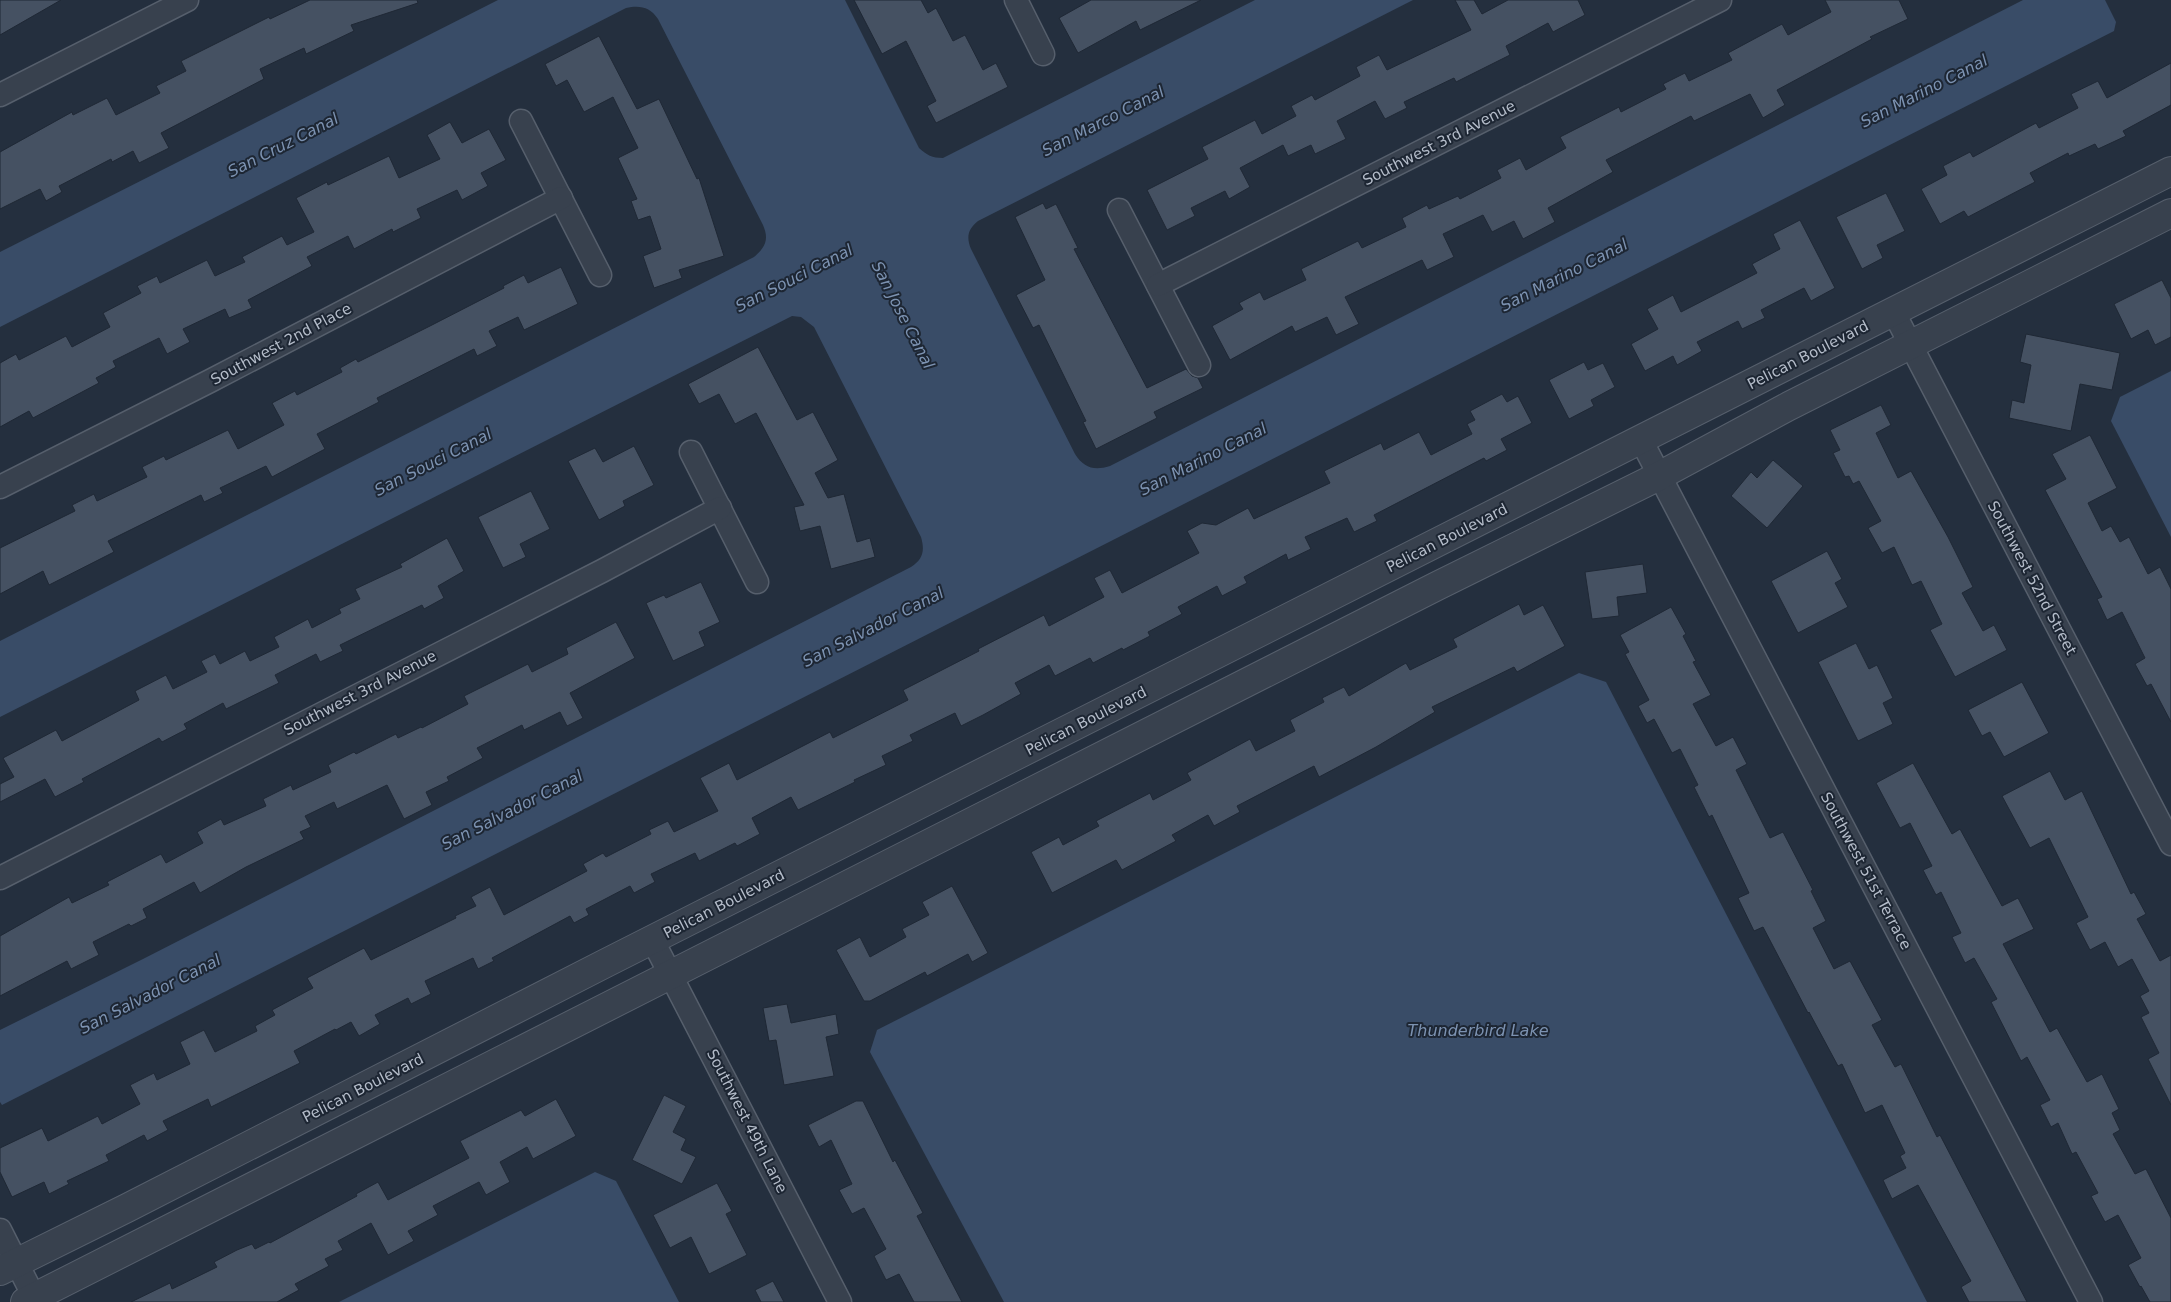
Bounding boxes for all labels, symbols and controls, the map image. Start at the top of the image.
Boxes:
water label: San Marino Canal [1857,50,1991,131]
water label: San Marco Canal [1039,82,1168,160]
street label: Southwest 3rd Avenue [1360,97,1518,189]
water label: San Cruz Canal [224,109,342,181]
water label: San Marino Canal [1497,234,1631,315]
water label: San Souci Canal [732,240,856,316]
water label: San Jose Canal [868,258,939,373]
street label: Southwest 2nd Place [208,299,354,389]
street label: Pelican Boulevard [1744,317,1872,393]
water label: San Marino Canal [1136,418,1270,499]
water label: San Souci Canal [371,424,495,500]
street label: Southwest 52nd Street [1984,498,2080,658]
street label: Pelican Boulevard [1383,500,1511,576]
water label: San Salvador Canal [799,583,947,671]
street label: Southwest 3rd Avenue [281,647,439,739]
street label: Pelican Boulevard [1022,683,1150,759]
water label: San Salvador Canal [438,766,586,854]
street label: Southwest 51st Terrace [1817,789,1915,953]
street label: Pelican Boulevard [660,866,788,942]
water label: San Salvador Canal [76,950,224,1038]
water label: Thunderbird Lake [1407,1021,1549,1040]
street label: Southwest 49th Lane [703,1046,791,1196]
street label: Pelican Boulevard [299,1050,427,1126]

